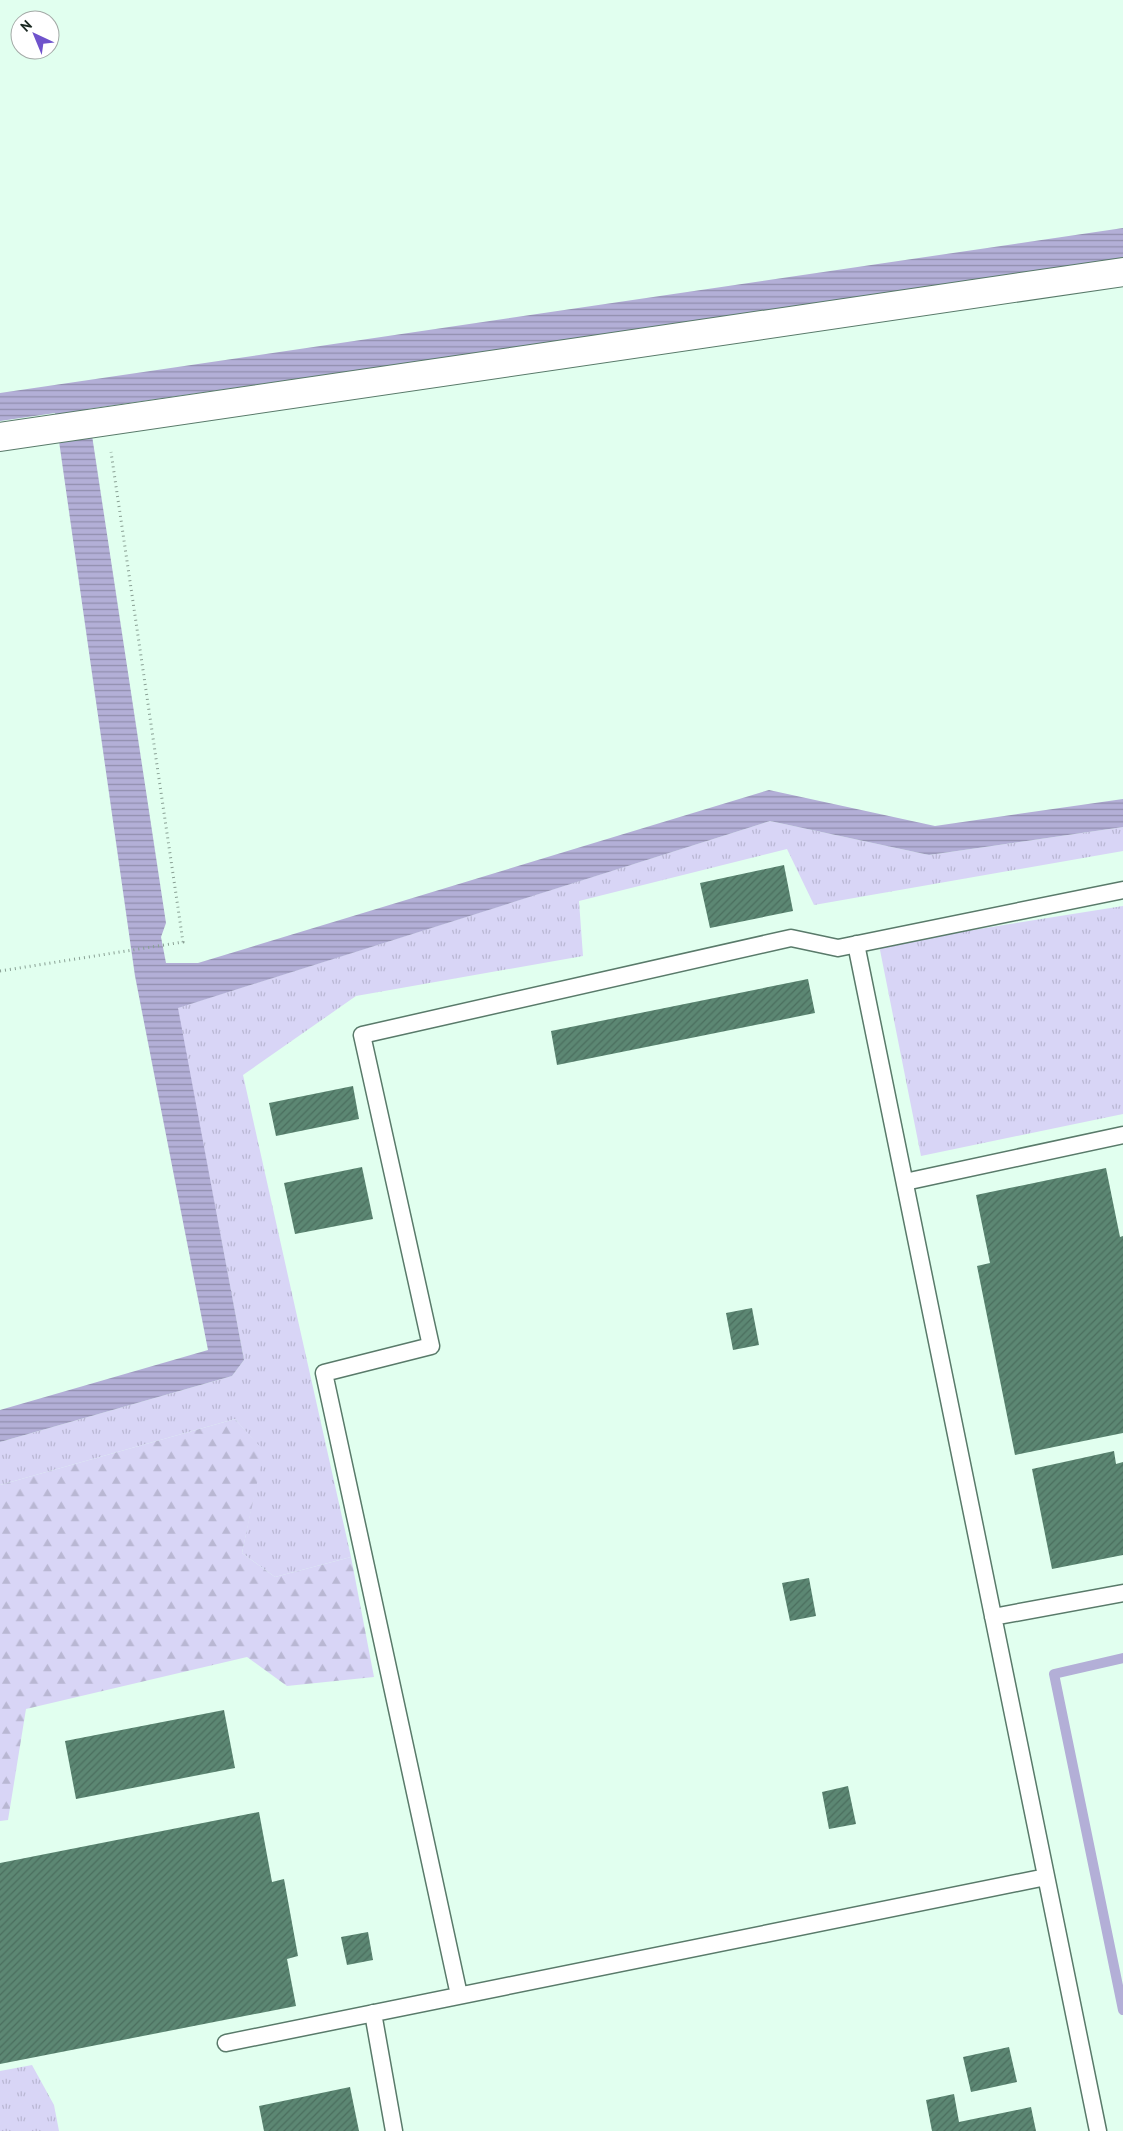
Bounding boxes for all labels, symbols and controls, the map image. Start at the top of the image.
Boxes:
north arrow [10,10,60,60]
text: N [16,16,36,35]

